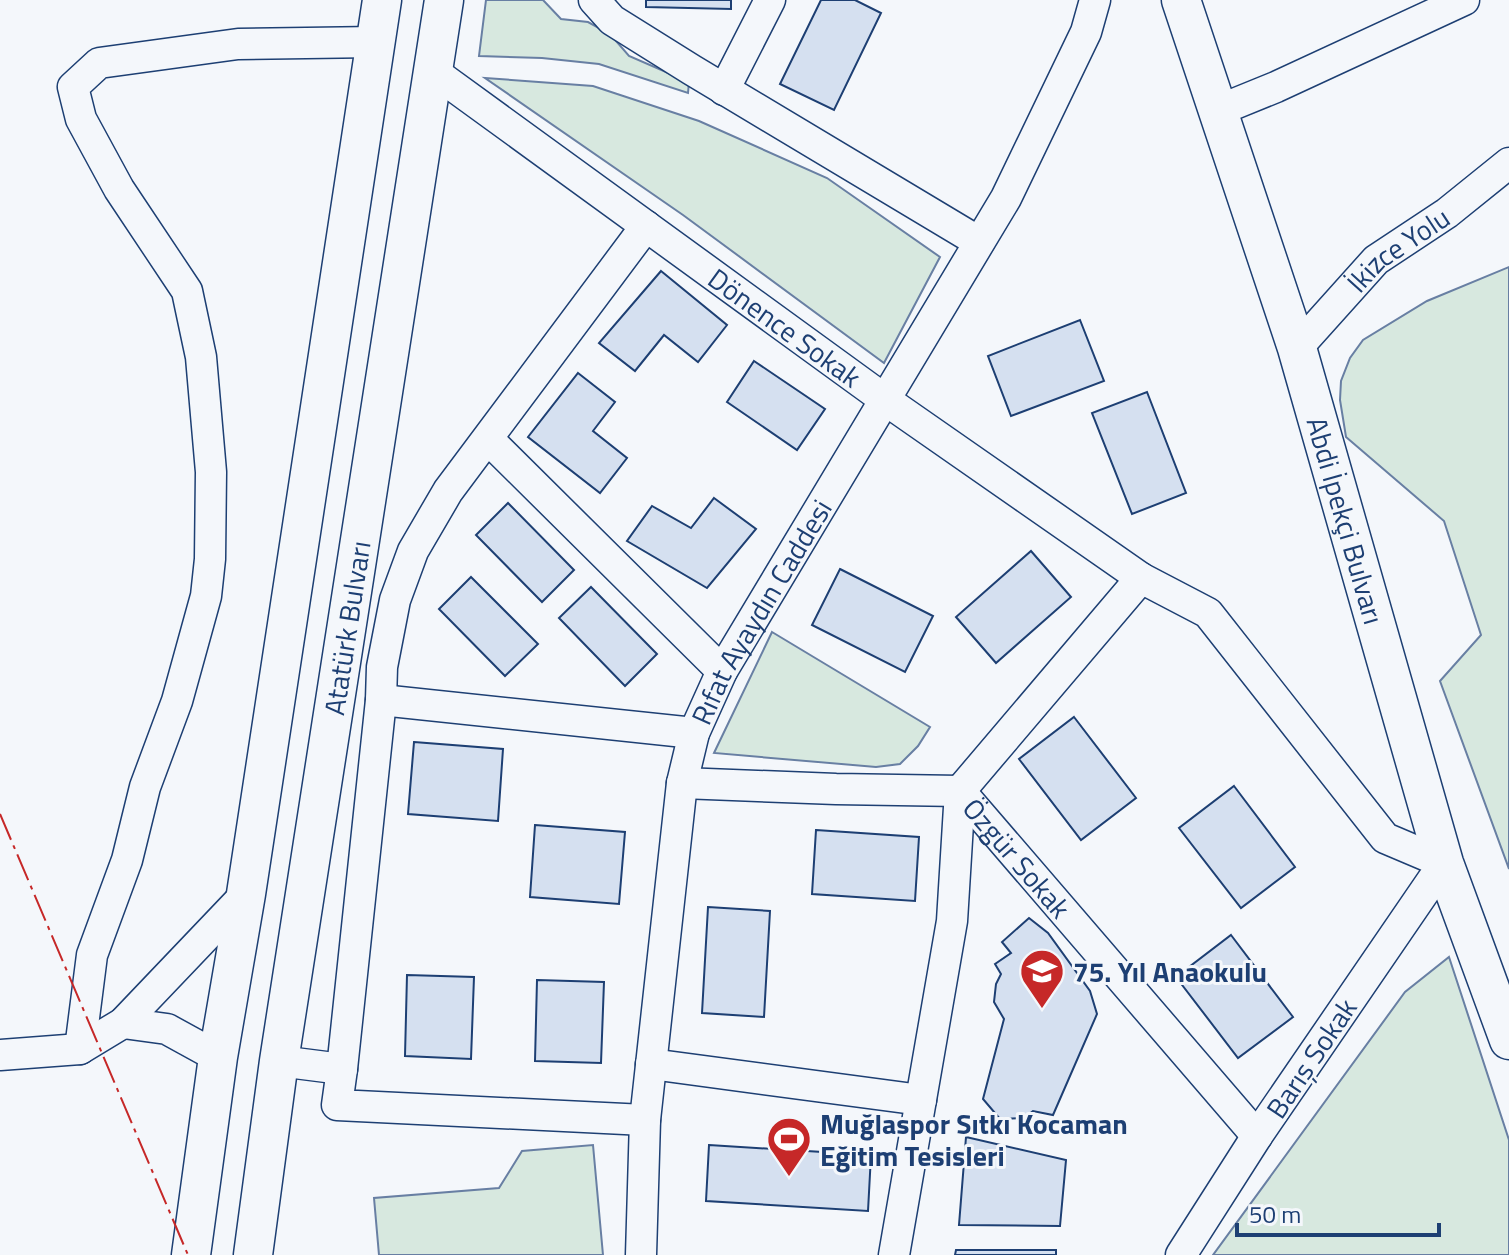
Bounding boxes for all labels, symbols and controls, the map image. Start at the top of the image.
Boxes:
street label: İkizce Yolu [1336,196,1458,302]
street label: Dönence Sokak [700,257,871,397]
street label: Abdi İpekçi Bulvarı [1296,412,1396,629]
street label: Rıfat Ayaydın Caddesi [679,491,842,731]
street label: Atatürk Bulvarı [312,538,381,718]
street label: Özgür Sokak [953,788,1082,927]
school or university icon: 75. Yıl Anaokulu [1018,947,1066,1010]
place label: 75. Yıl Anaokulu [1073,950,1267,993]
street label: Barış Sokak [1255,989,1367,1127]
place label: Muğlaspor Sıtkı Kocaman Eğitim Tesisleri [820,1102,1128,1177]
sports icon: Muğlaspor Sıtkı Kocaman Eğitim Tesisleri [765,1115,813,1178]
scale bar [1237,1187,1439,1237]
text: 50 m [1249,1196,1301,1232]

